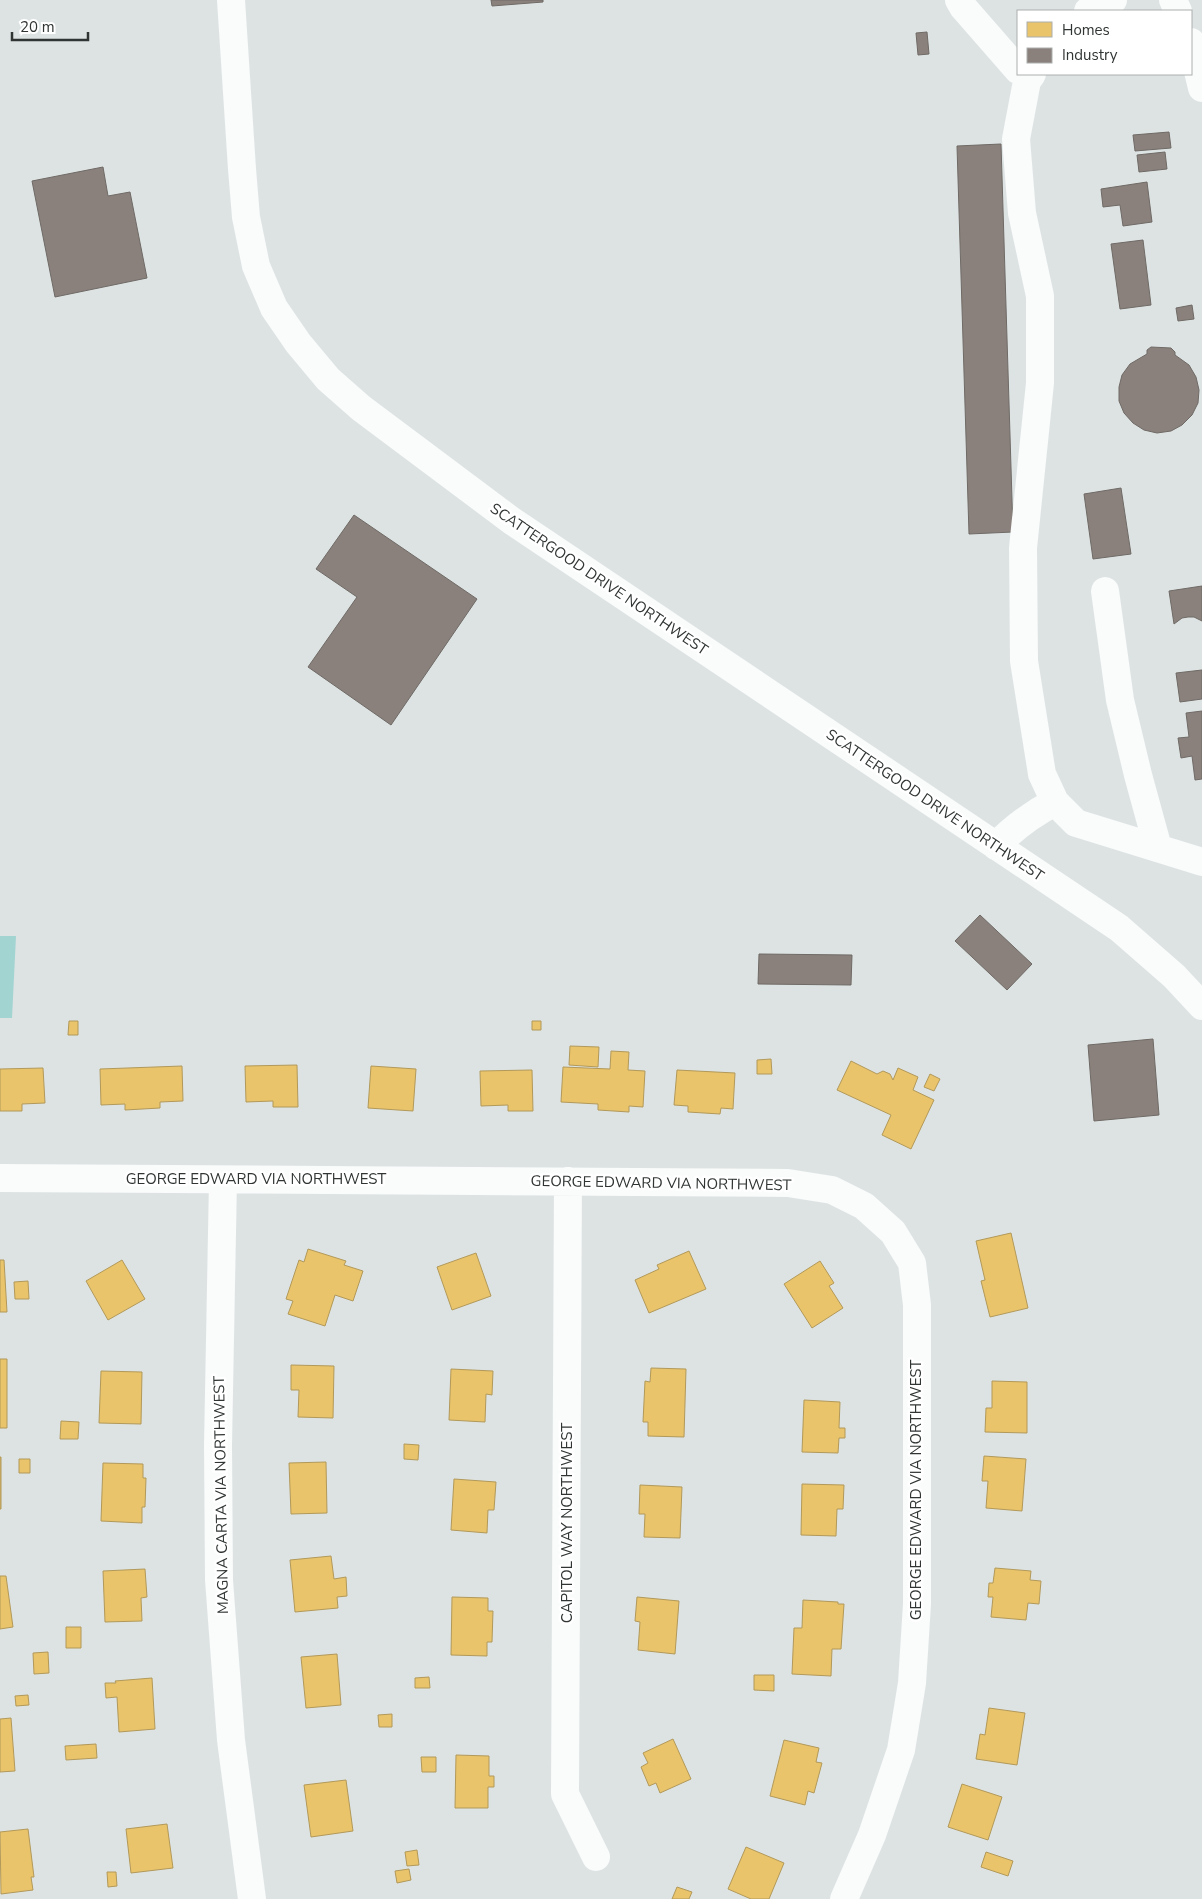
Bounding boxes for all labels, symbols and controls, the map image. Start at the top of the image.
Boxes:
scale bar [12,10,89,42]
legend [1017,10,1192,75]
text: 20 m [20,17,55,37]
text: Homes [1062,20,1110,40]
text: Industry [1062,45,1118,65]
street label: SCATTERGOOD DRIVE NORTHWEST [486,498,712,660]
street label: SCATTERGOOD DRIVE NORTHWEST [822,724,1048,886]
street label: GEORGE EDWARD VIA NORTHWEST [126,1169,386,1189]
street label: GEORGE EDWARD VIA NORTHWEST [530,1171,792,1195]
street label: GEORGE EDWARD VIA NORTHWEST [906,1360,926,1620]
street label: MAGNA CARTA VIA NORTHWEST [209,1376,233,1614]
street label: CAPITOL WAY NORTHWEST [557,1423,577,1623]

